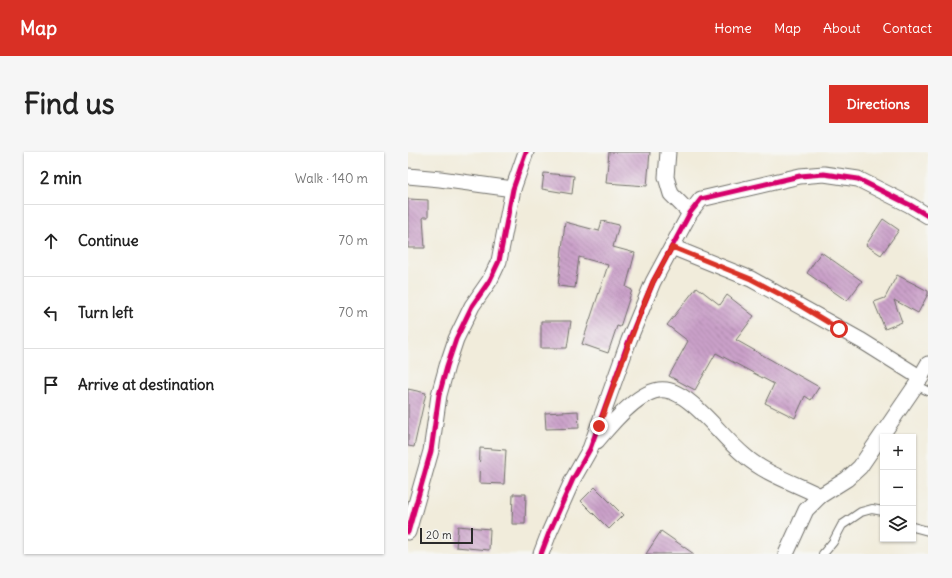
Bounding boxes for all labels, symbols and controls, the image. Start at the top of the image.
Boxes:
text: Map [20,16,57,40]
text: Home [714,19,752,37]
text: Map [774,19,801,37]
text: About [823,19,861,37]
text: Contact [883,19,932,37]
button: Directions [829,85,928,123]
text: Find us [24,86,115,122]
text: 2 min [40,167,82,189]
text: Walk · 140 m [295,170,368,187]
icon: ahead [40,230,62,252]
text: Continue [78,231,139,250]
text: 70 m [339,232,368,249]
icon: left [40,302,62,324]
text: Turn left [78,303,133,322]
text: 70 m [339,304,368,321]
route start [830,320,848,338]
icon: arrive [40,374,62,396]
text: Arrive at destination [78,375,214,394]
route end [590,417,608,435]
map controls [880,434,916,542]
button: + [880,434,916,470]
button: − [880,470,916,506]
button: layers [880,506,916,542]
scale bar [420,526,473,545]
text: 20 m [426,528,452,542]

